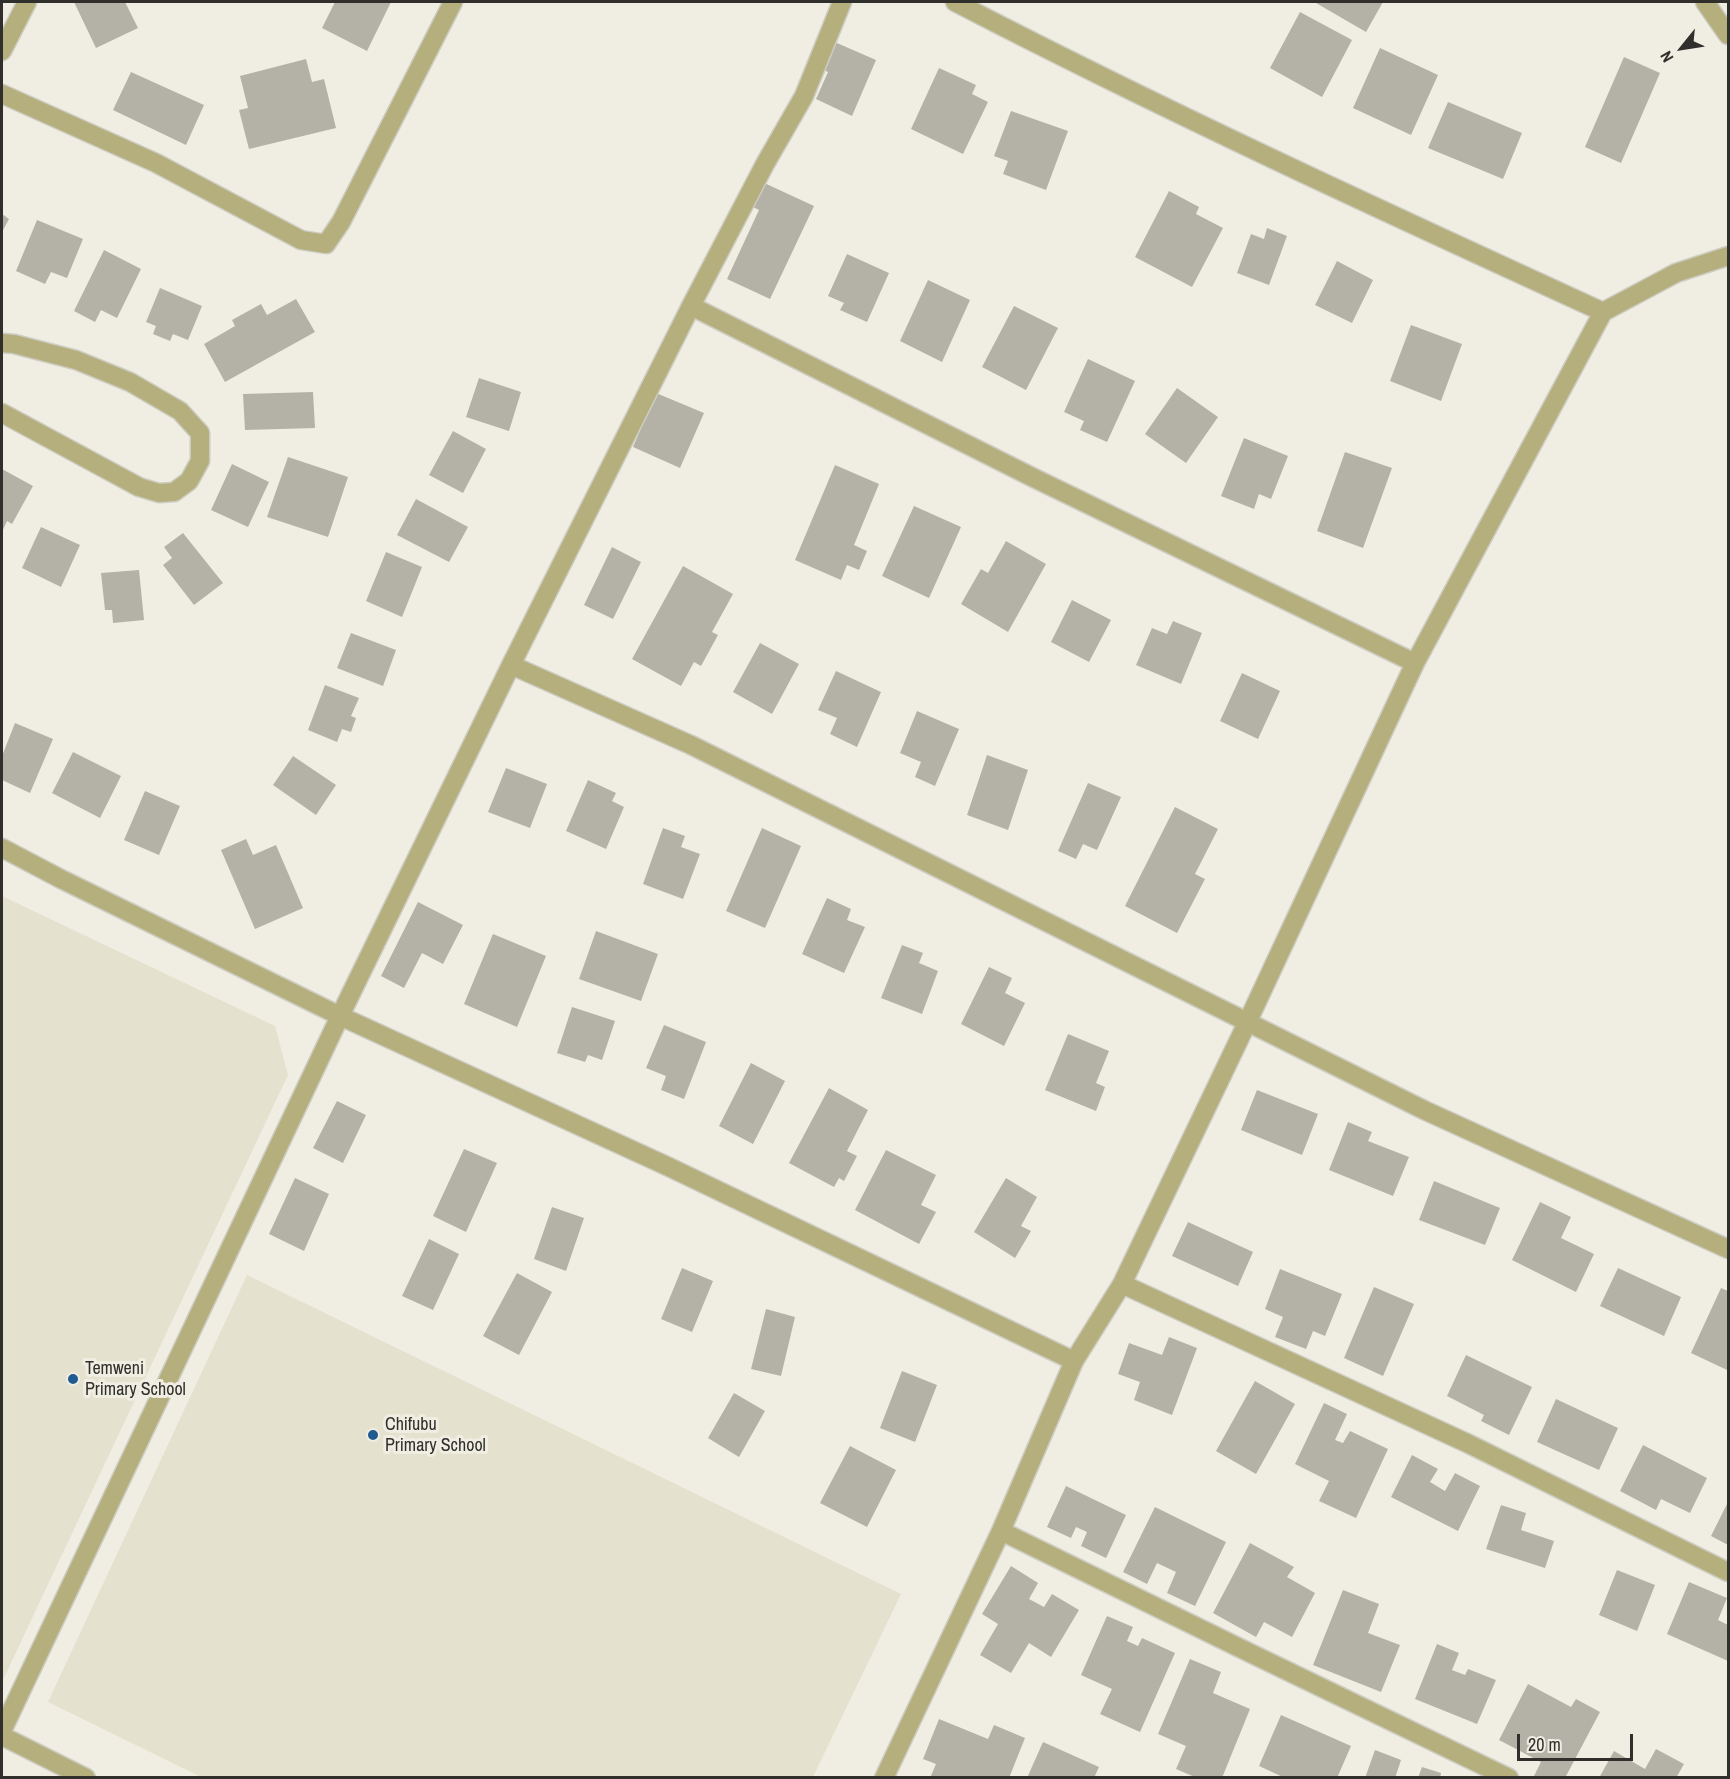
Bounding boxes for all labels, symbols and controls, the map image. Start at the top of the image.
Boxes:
north arrow [1652,18,1712,78]
text: N [1655,47,1678,67]
place label: Temweni Primary School [85,1358,186,1400]
marker: Temweni Primary School [66,1372,80,1386]
place label: Chifubu Primary School [385,1414,486,1456]
marker: Chifubu Primary School [366,1428,380,1442]
scale bar [1520,1722,1636,1760]
text: 20 m [1528,1732,1561,1757]

